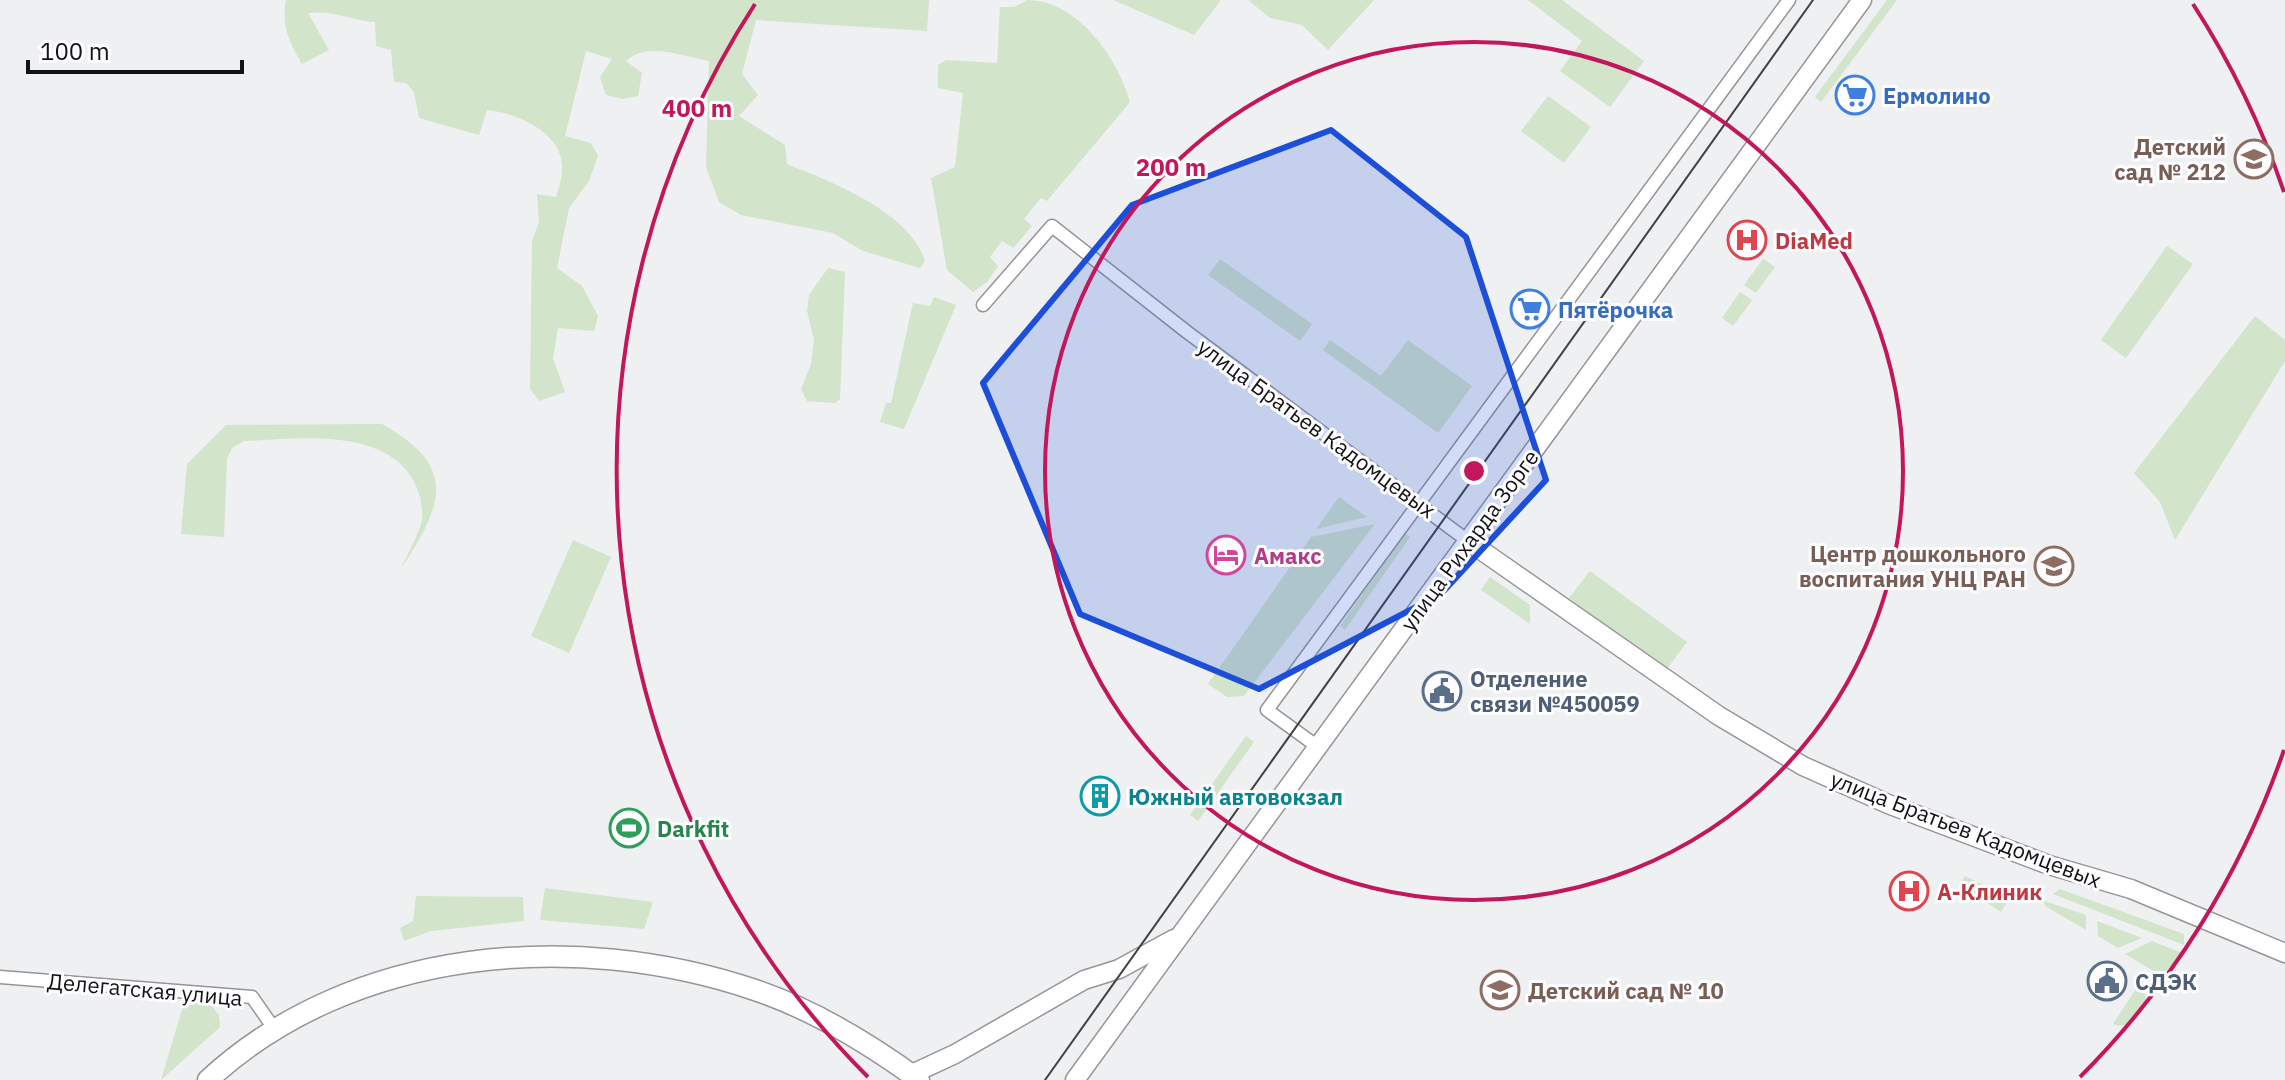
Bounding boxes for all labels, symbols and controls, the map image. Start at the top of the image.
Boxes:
scale bar [28,24,242,74]
text: 100 m [40,35,110,67]
supermarket icon: Ермолино [1834,74,1876,116]
place label: Ермолино [1883,81,1991,110]
text: 400 m [662,92,732,124]
place label: Детский сад № 212 [2114,132,2226,186]
school or university icon: Детский сад № 212 [2233,138,2275,180]
text: 200 m [1136,151,1206,183]
hospital icon: DiaMed [1726,219,1768,261]
place label: DiaMed [1775,226,1853,255]
supermarket icon: Пятёрочка [1509,288,1551,330]
place label: Пятёрочка [1558,295,1673,324]
street label: улица Братьев Кадомцевых [1192,332,1442,524]
street label: улица Рихарда Зорге [1393,444,1545,636]
centre of rings [1460,457,1488,485]
hotel icon: Амакс [1205,534,1247,576]
place label: Центр дошкольного воспитания УНЦ РАН [1799,539,2026,593]
place label: Амакс [1254,541,1322,570]
school or university icon: Центр дошкольного воспитания УНЦ РАН [2033,545,2075,587]
place label: Отделение связи №450059 [1470,664,1640,718]
public building icon: Отделение связи №450059 [1421,670,1463,712]
street label: улица Братьев Кадомцевых [1827,764,2105,894]
building icon: Южный автовокзал [1079,775,1121,817]
place label: Южный автовокзал [1128,782,1343,811]
sports icon: Darkfit [608,807,650,849]
place label: Darkfit [657,814,729,843]
hospital icon: А-Клиник [1888,870,1930,912]
place label: А-Клиник [1937,877,2042,906]
public building icon: СДЭК [2086,960,2128,1002]
street label: Делегатская улица [46,966,244,1012]
place label: СДЭК [2135,967,2197,996]
school or university icon: Детский сад № 10 [1479,969,1521,1011]
place label: Детский сад № 10 [1528,976,1724,1005]

